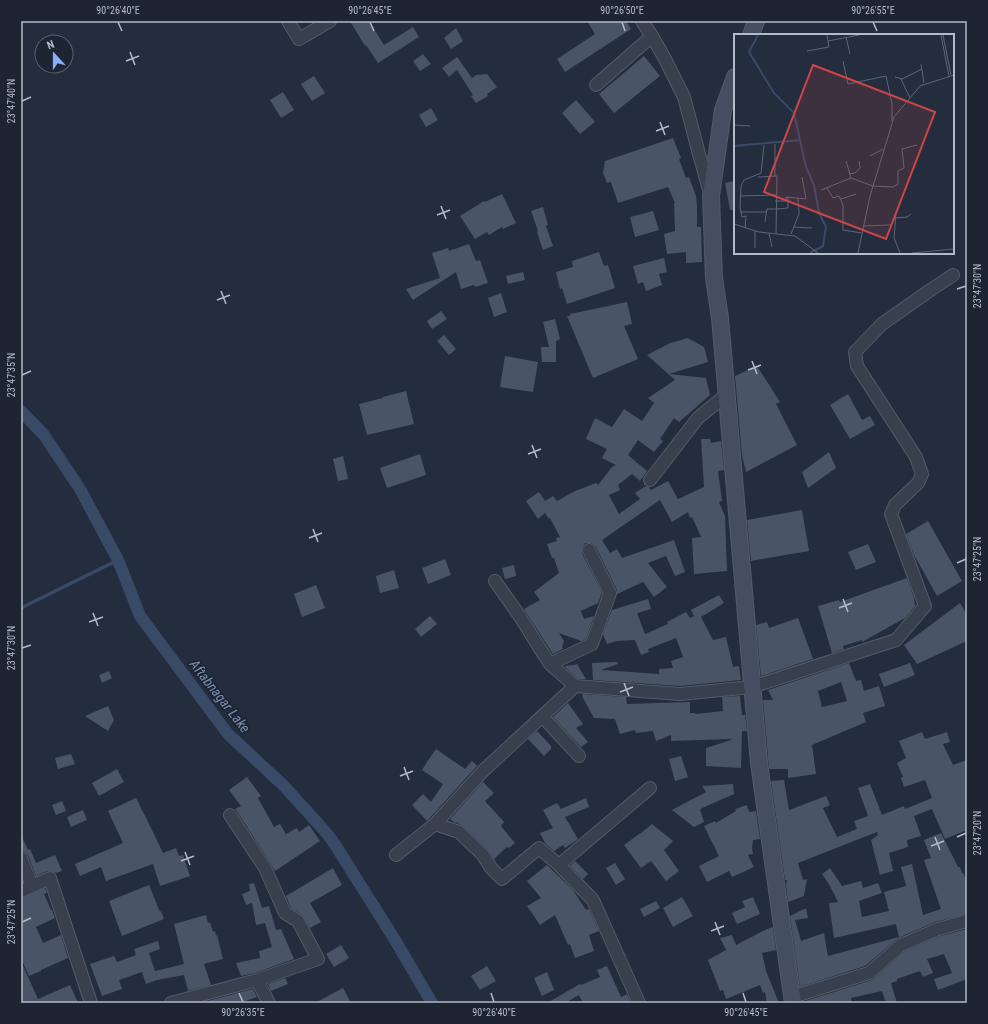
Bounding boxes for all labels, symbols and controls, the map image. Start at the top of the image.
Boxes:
text: 90°26'40"E [96,5,140,16]
text: 90°26'45"E [348,5,392,16]
text: 90°26'50"E [600,5,644,16]
text: 90°26'55"E [851,5,895,16]
north arrow [34,34,74,74]
inset map [734,34,954,254]
text: N [45,38,56,52]
text: 23°47'40"N [6,79,17,123]
text: 23°47'30"N [972,264,983,308]
text: 23°47'35"N [6,353,17,397]
text: 23°47'25"N [972,537,983,581]
text: 23°47'30"N [6,626,17,670]
water label: Aftabnagar Lake [186,655,253,736]
text: 23°47'20"N [972,811,983,855]
text: 23°47'25"N [6,900,17,944]
text: 90°26'35"E [221,1007,265,1018]
text: 90°26'40"E [472,1007,516,1018]
text: 90°26'45"E [724,1007,768,1018]

